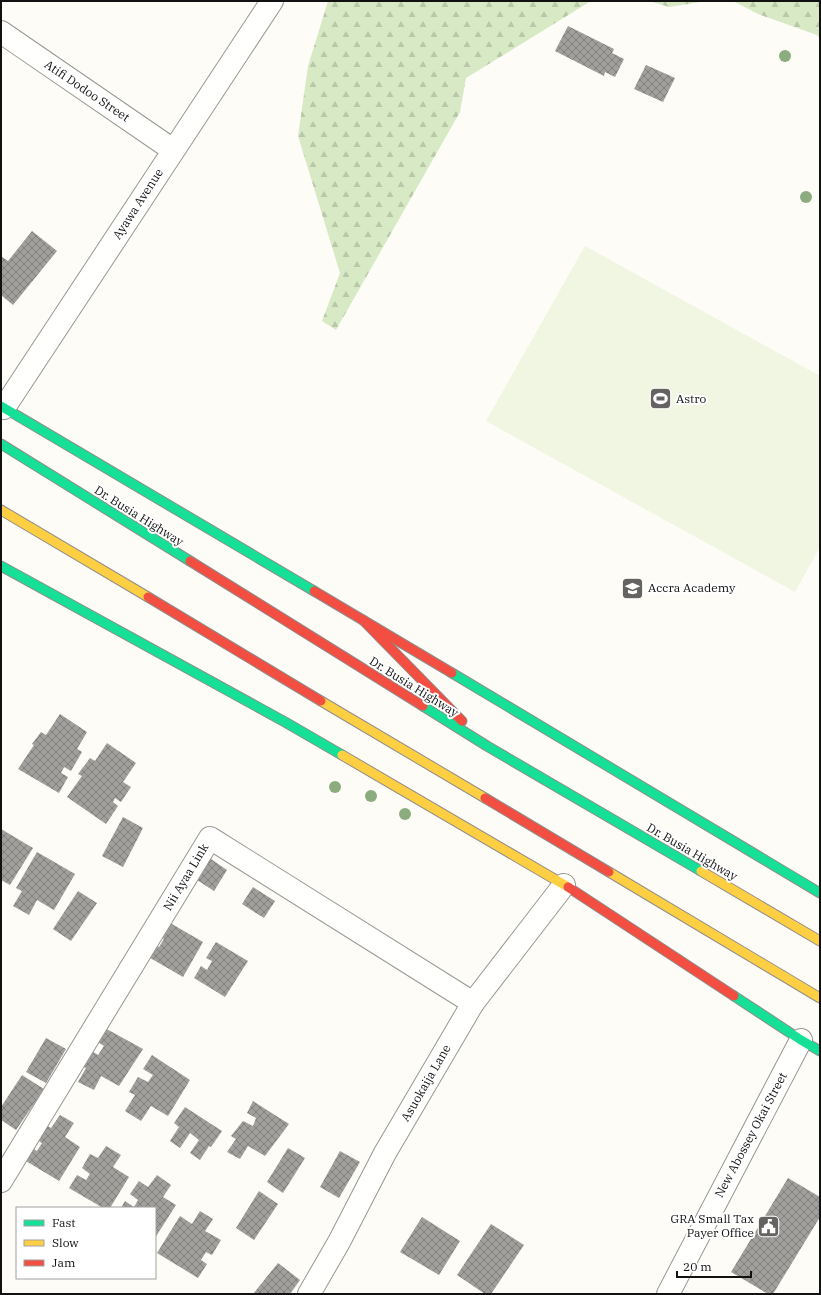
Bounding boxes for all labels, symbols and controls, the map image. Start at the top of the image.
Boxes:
street label: Atifi Dodoo Street [42,57,133,125]
street label: Ayawa Avenue [109,165,166,242]
sports icon: Astro [647,386,673,412]
place label: Astro [676,391,707,406]
street label: Dr. Busia Highway [92,482,187,549]
school or university icon: Accra Academy [619,575,645,601]
place label: Accra Academy [648,580,736,595]
street label: Dr. Busia Highway [367,653,462,720]
street label: Dr. Busia Highway [644,820,741,884]
street label: Nii Ayaa Link [160,841,211,913]
street label: Asuokaija Lane [397,1042,454,1124]
street label: New Abossey Okai Street [711,1070,790,1200]
legend [16,1207,156,1279]
place label: GRA Small Tax Payer Office [670,1211,754,1240]
public building icon: GRA Small Tax Payer Office [756,1213,782,1239]
text: Fast [52,1215,76,1230]
text: Slow [52,1235,79,1250]
scale bar [677,1253,751,1279]
text: Jam [52,1255,76,1270]
text: 20 m [683,1259,712,1274]

